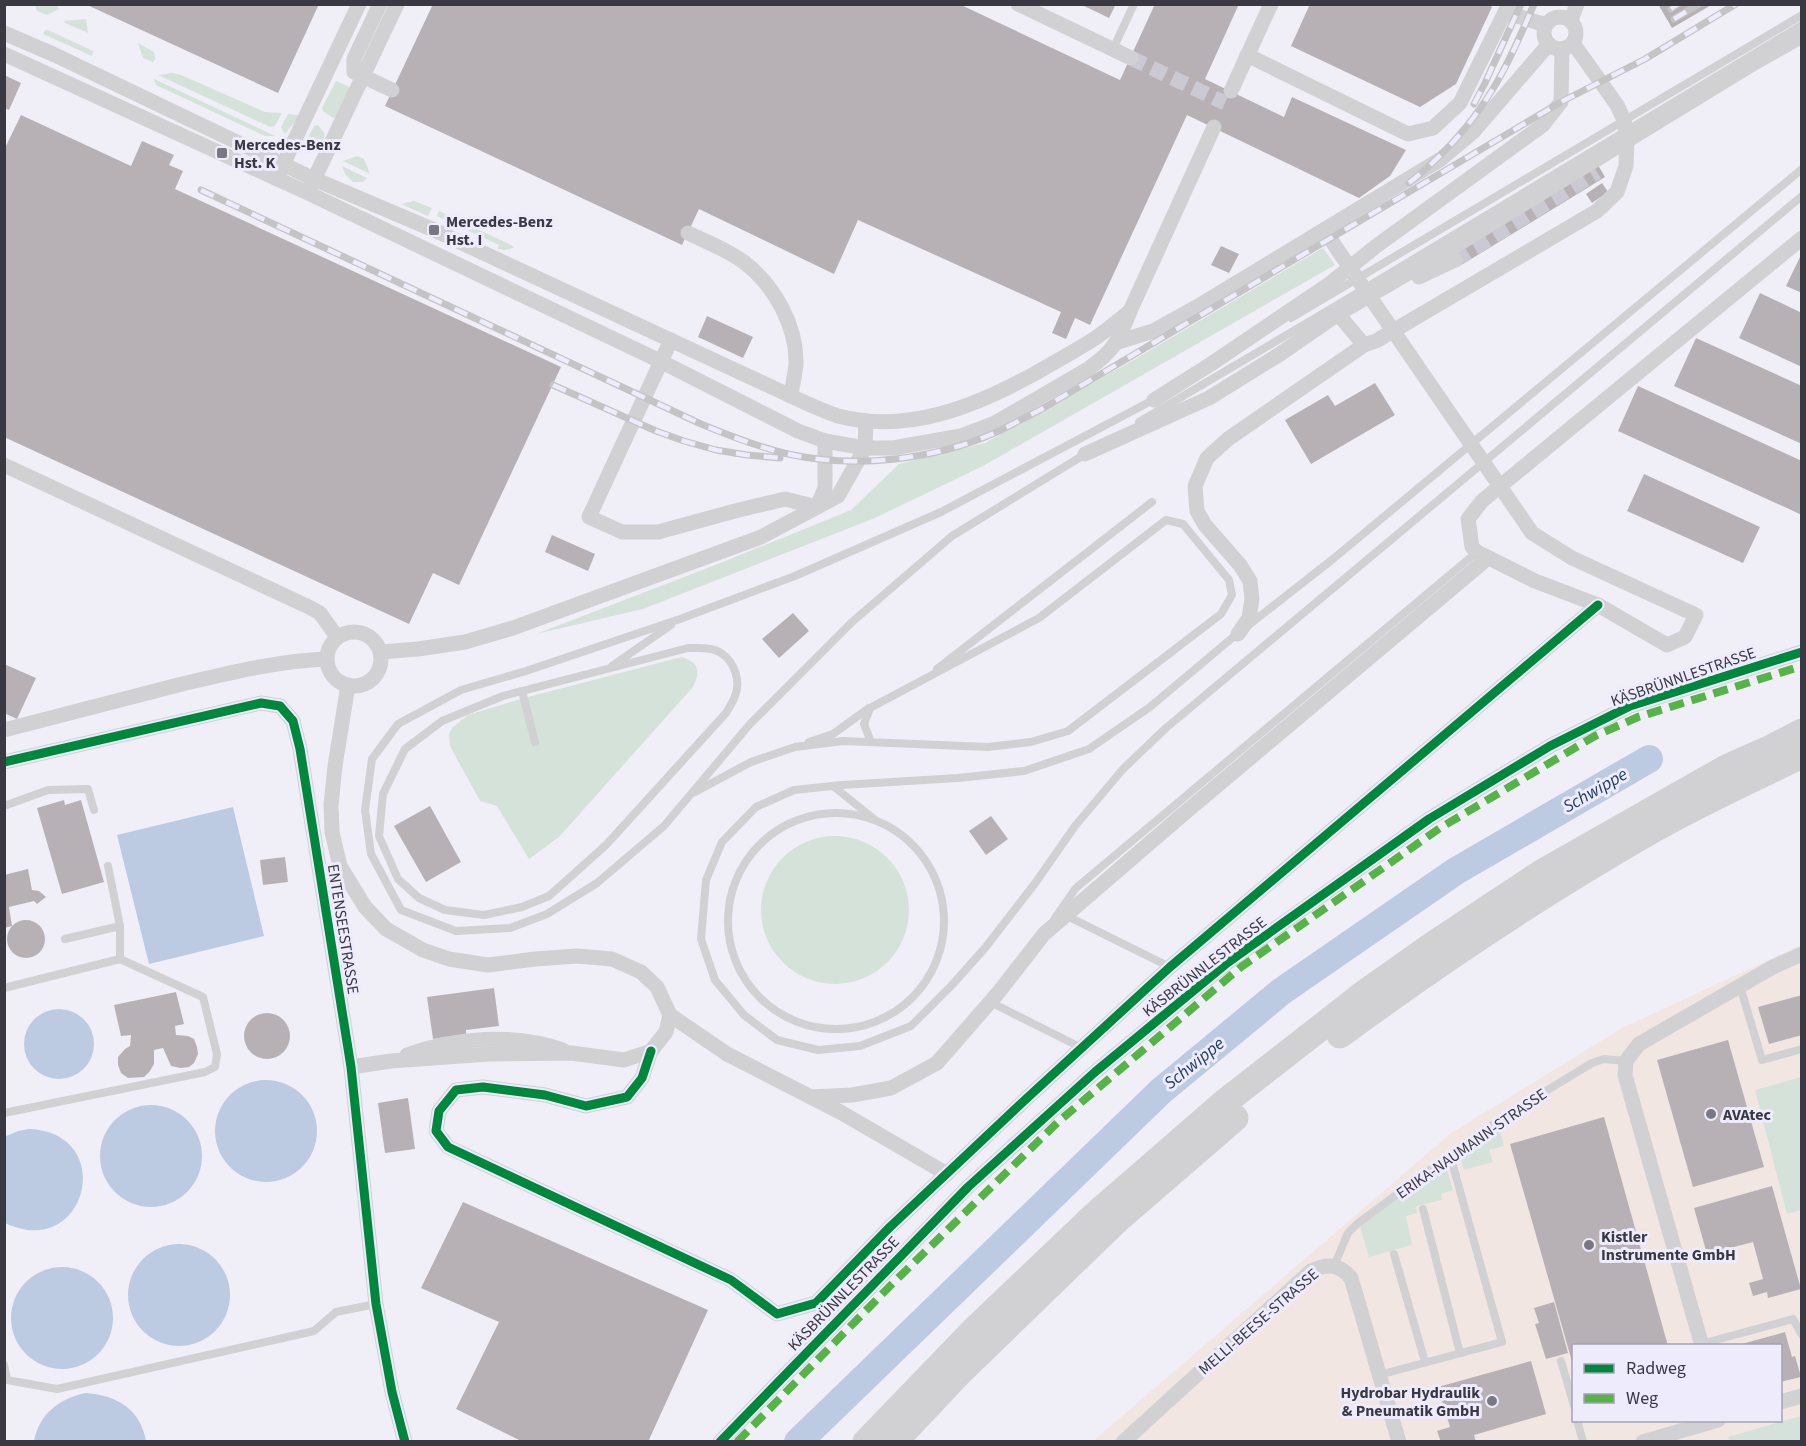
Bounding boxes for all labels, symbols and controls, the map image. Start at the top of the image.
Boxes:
place label: Mercedes-Benz Hst. K [234,134,341,174]
marker: Mercedes-Benz Hst. K [215,146,229,160]
place label: Mercedes-Benz Hst. I [446,211,553,251]
marker: Mercedes-Benz Hst. I [427,223,441,237]
street label: KÄSBRÜNNLESTRASSE [1608,642,1759,712]
water label: Schwippe [1558,762,1633,819]
street label: ENTENSEESTRASSE [322,863,364,996]
street label: KÄSBRÜNNLESTRASSE [1138,911,1271,1022]
water label: Schwippe [1159,1031,1230,1096]
street label: ERIKA-NAUMANN-STRASSE [1392,1083,1551,1204]
place label: AVAtec [1722,1104,1771,1126]
marker: AVAtec [1704,1107,1718,1121]
place label: Kistler Instrumente GmbH [1601,1226,1736,1266]
street label: KÄSBRÜNNLESTRASSE [783,1231,904,1356]
marker: Kistler Instrumente GmbH [1582,1238,1596,1252]
street label: MELLI-BEESE-STRASSE [1194,1263,1323,1380]
legend [1572,1344,1782,1422]
text: Radweg [1626,1356,1686,1381]
place label: Hydrobar Hydraulik & Pneumatik GmbH [1340,1382,1480,1422]
text: Weg [1626,1386,1658,1411]
marker: Hydrobar Hydraulik & Pneumatik GmbH [1485,1394,1499,1408]

